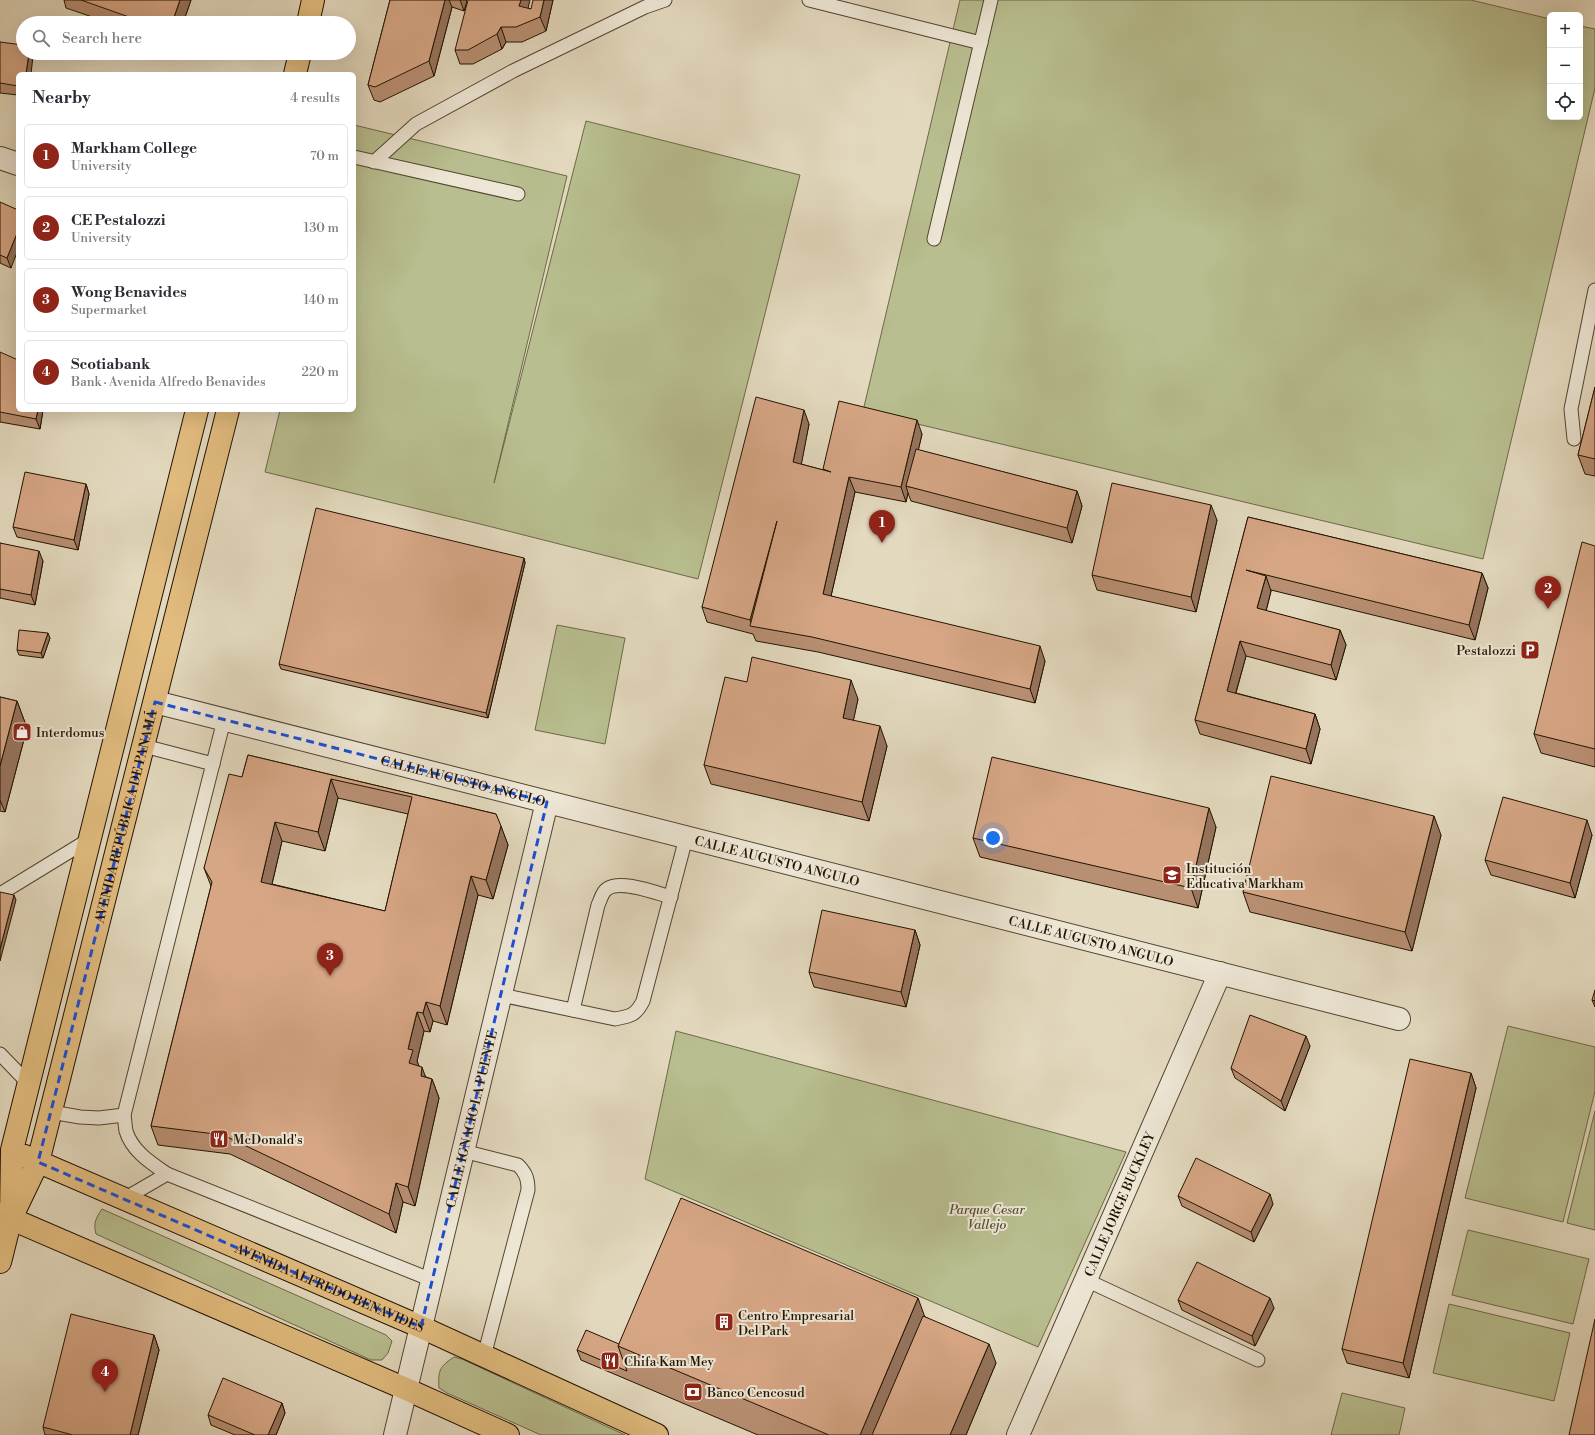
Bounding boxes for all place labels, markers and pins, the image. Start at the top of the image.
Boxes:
pin: 1 [869,510,895,543]
pin: 2 [1535,576,1561,609]
parking icon: Pestalozzi [1519,639,1541,661]
place label: Pestalozzi [1456,643,1516,659]
shop icon: Interdomus [11,721,33,743]
place label: Interdomus [36,725,105,741]
place label: Institución Educativa Markham [1186,861,1304,892]
school or university icon: Institución Educativa Markham [1161,864,1183,886]
pin: 3 [317,943,343,976]
restaurant icon: McDonald's [208,1128,230,1150]
place label: McDonald's [233,1132,303,1148]
place label: Centro Empresarial Del Park [738,1308,854,1339]
building icon: Centro Empresarial Del Park [713,1311,735,1333]
restaurant icon: Chifa Kam Mey [599,1350,621,1372]
place label: Chifa Kam Mey [624,1354,715,1370]
pin: 4 [92,1359,118,1392]
bank icon: Banco Cencosud [682,1381,704,1403]
place label: Banco Cencosud [706,1385,805,1401]

